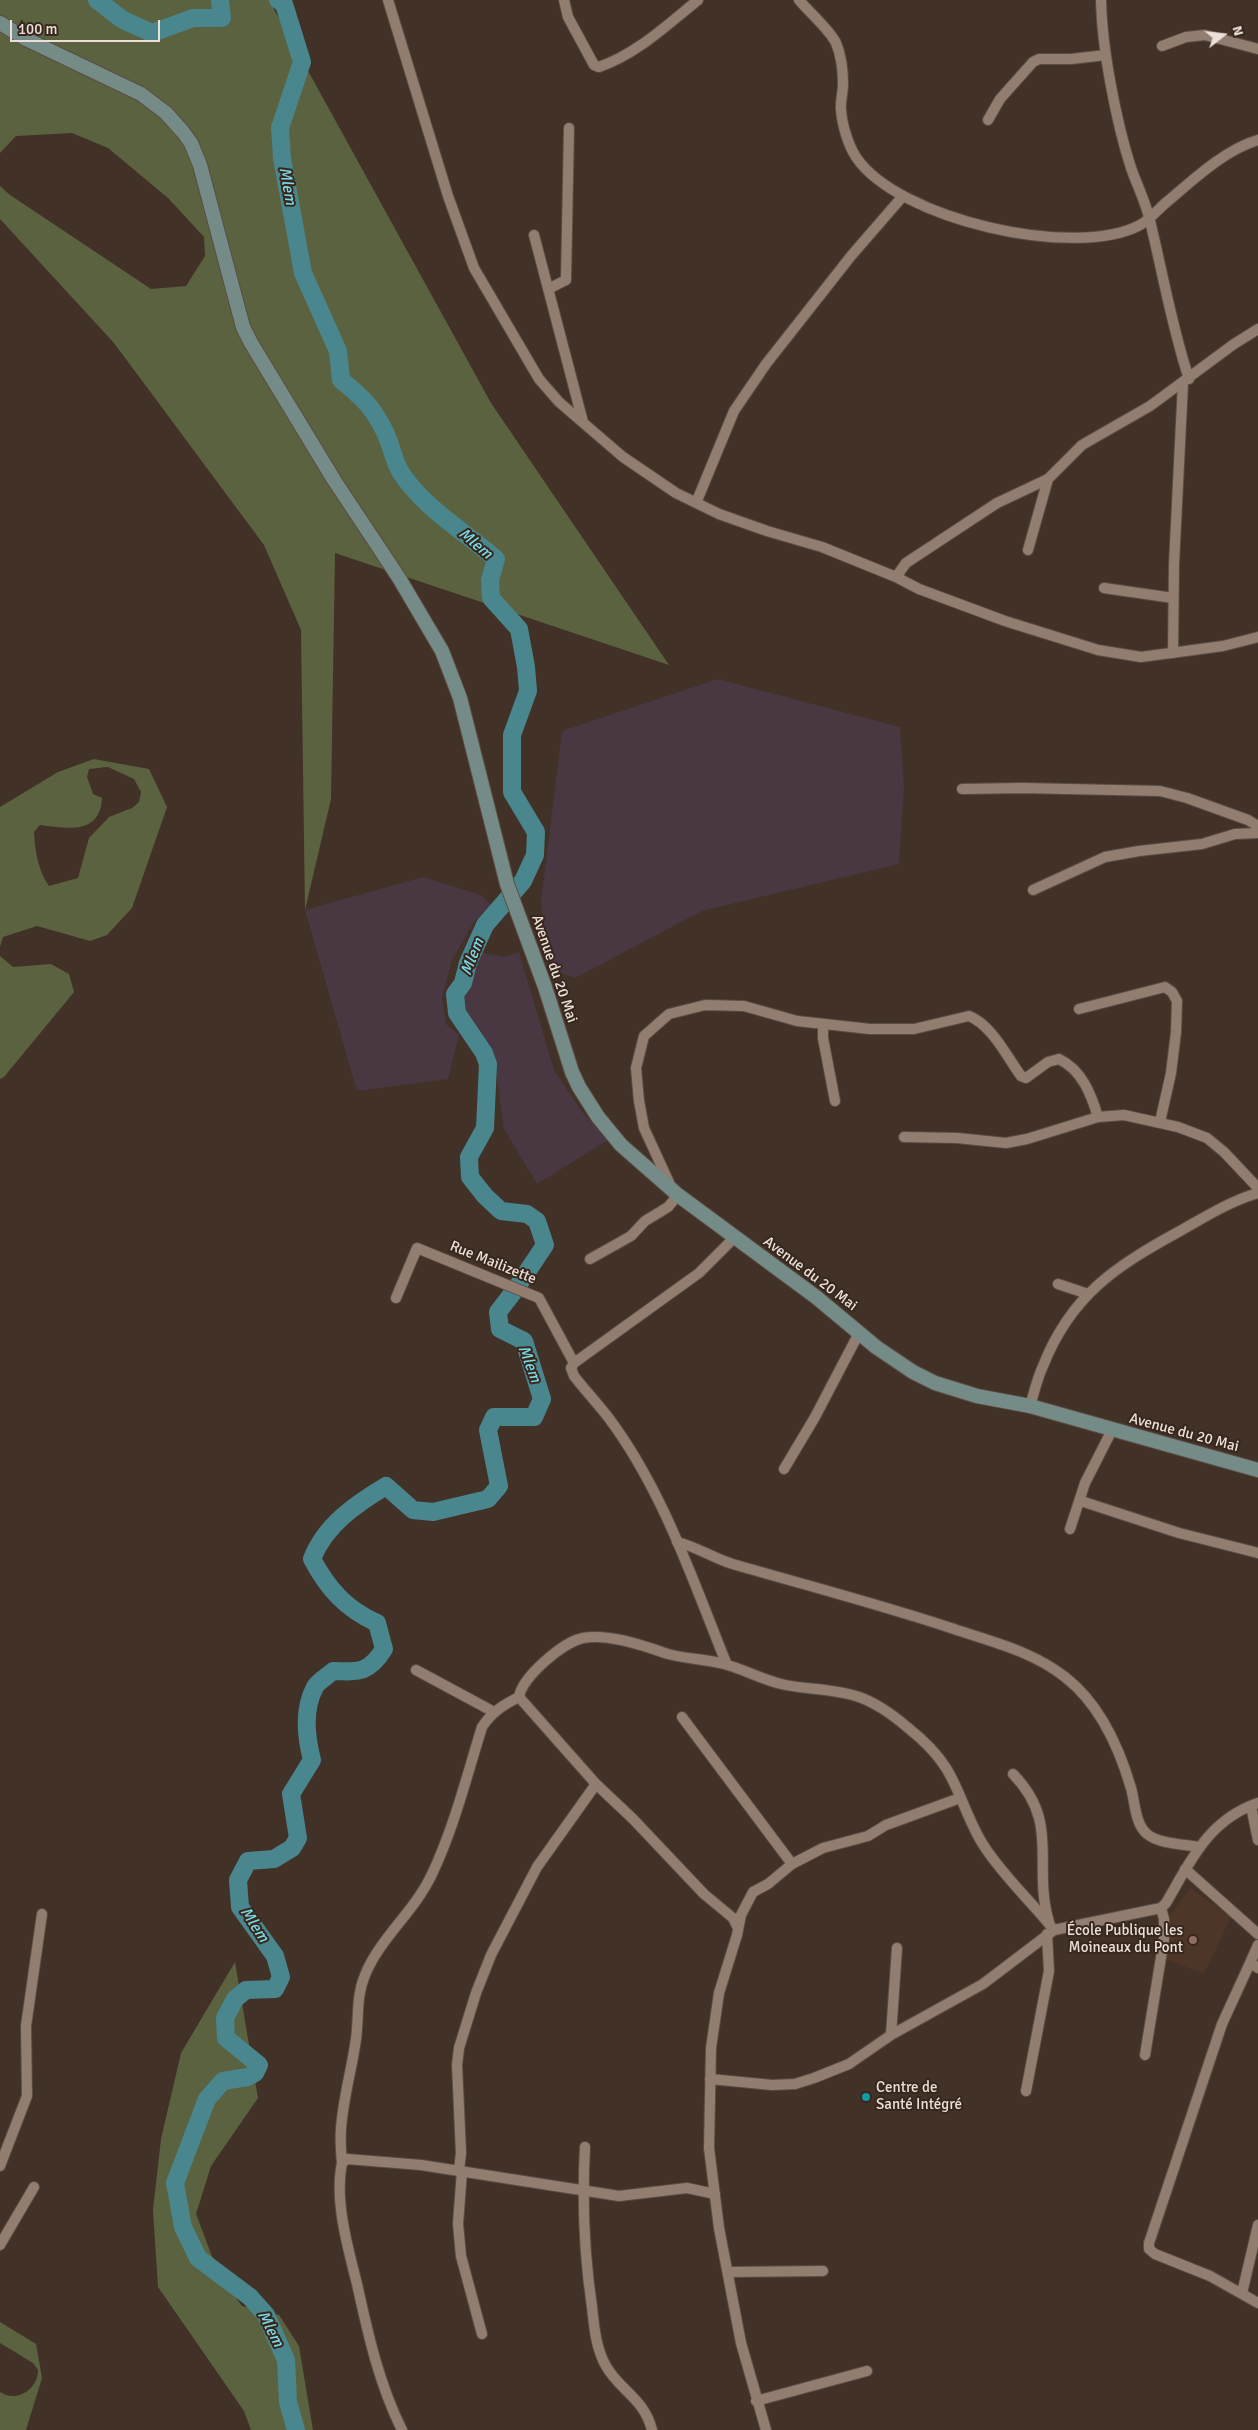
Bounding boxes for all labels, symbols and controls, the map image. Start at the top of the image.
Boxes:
scale bar [12,10,162,42]
north arrow [1198,10,1248,60]
text: 100 m [18,20,58,38]
text: N [1228,24,1247,38]
water label: Mlem [274,166,300,206]
water label: Mlem [454,524,496,564]
street label: Avenue du 20 Mai [527,913,581,1025]
water label: Mlem [457,936,489,978]
street label: Avenue du 20 Mai [759,1233,861,1315]
street label: Rue Mailizette [447,1237,539,1289]
water label: Mlem [513,1343,545,1385]
street label: Avenue du 20 Mai [1127,1410,1241,1456]
water label: Mlem [236,1904,272,1946]
place label: École Publique les Moineaux du Pont [1067,1922,1183,1957]
marker: École Publique les Moineaux du Pont [1187,1934,1199,1946]
place label: Centre de Santé Intégré [876,2079,962,2114]
marker: Centre de Santé Intégré [860,2091,872,2103]
water label: Mlem [253,2308,287,2350]

